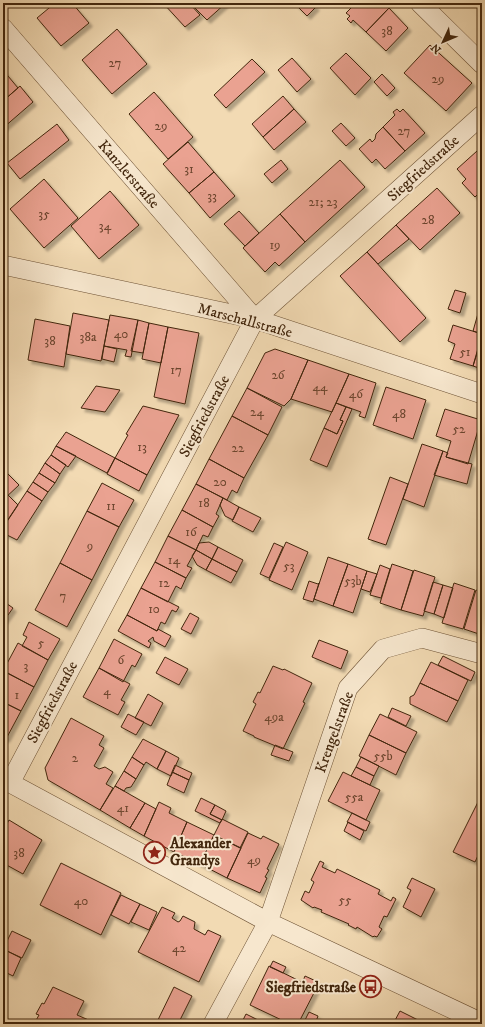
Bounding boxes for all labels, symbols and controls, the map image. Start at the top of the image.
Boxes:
north arrow [423,22,463,62]
house number: 38 [381,23,393,39]
text: N [428,40,445,56]
house number: 27 [109,55,122,71]
house number: 29 [432,71,444,87]
house number: 29 [155,118,167,134]
house number: 27 [398,123,411,139]
street label: Siegfriedstraße [383,131,463,206]
street label: Kanzlerstraße [94,136,164,212]
house number: 31 [184,161,194,177]
house number: 33 [207,188,217,204]
house number: 21; 23 [308,194,338,210]
house number: 35 [38,206,50,222]
house number: 28 [422,212,434,228]
house number: 34 [99,218,112,234]
house number: 19 [269,237,281,253]
street label: Marschallstraße [195,299,294,342]
house number: 40 [114,326,128,342]
house number: 38a [80,329,97,345]
house number: 38 [44,333,56,349]
house number: 51 [459,344,471,360]
house number: 17 [170,362,182,378]
house number: 26 [271,367,286,383]
street label: Siegfriedstraße [175,372,234,461]
house number: 44 [313,379,328,395]
house number: 46 [349,386,364,402]
house number: 24 [250,404,264,420]
house number: 48 [392,406,406,422]
house number: 52 [453,421,466,437]
house number: 13 [137,439,147,455]
house number: 22 [232,440,245,456]
house number: 20 [213,474,227,490]
house number: 18 [198,495,210,511]
house number: 11 [106,498,116,514]
house number: 16 [185,524,198,540]
house number: 9 [86,538,93,554]
house number: 14 [168,552,181,568]
house number: 53 [283,558,295,574]
house number: 53b [344,573,362,589]
house number: 12 [158,575,170,591]
house number: 7 [60,588,67,604]
house number: 10 [148,601,160,617]
house number: 5 [38,635,45,651]
house number: 6 [118,652,126,668]
street label: Siegfriedstraße [23,658,82,747]
house number: 3 [24,658,29,674]
house number: 4 [103,683,111,699]
house number: 1 [15,687,20,703]
street label: Krengelstraße [311,689,358,775]
house number: 49a [264,709,284,725]
house number: 55b [373,748,393,764]
house number: 2 [72,750,79,766]
house number: 55a [345,789,364,805]
house number: 41 [117,800,129,816]
place label: Alexander Grandys [169,834,231,870]
place icon: Alexander Grandys [142,839,168,865]
house number: 38 [13,845,25,861]
house number: 49 [247,852,261,868]
house number: 55 [339,892,352,908]
house number: 40 [74,893,88,909]
house number: 42 [172,940,187,956]
bus stop icon: Siegfriedstraße [358,974,384,1000]
place label: Siegfriedstraße [266,978,357,997]

